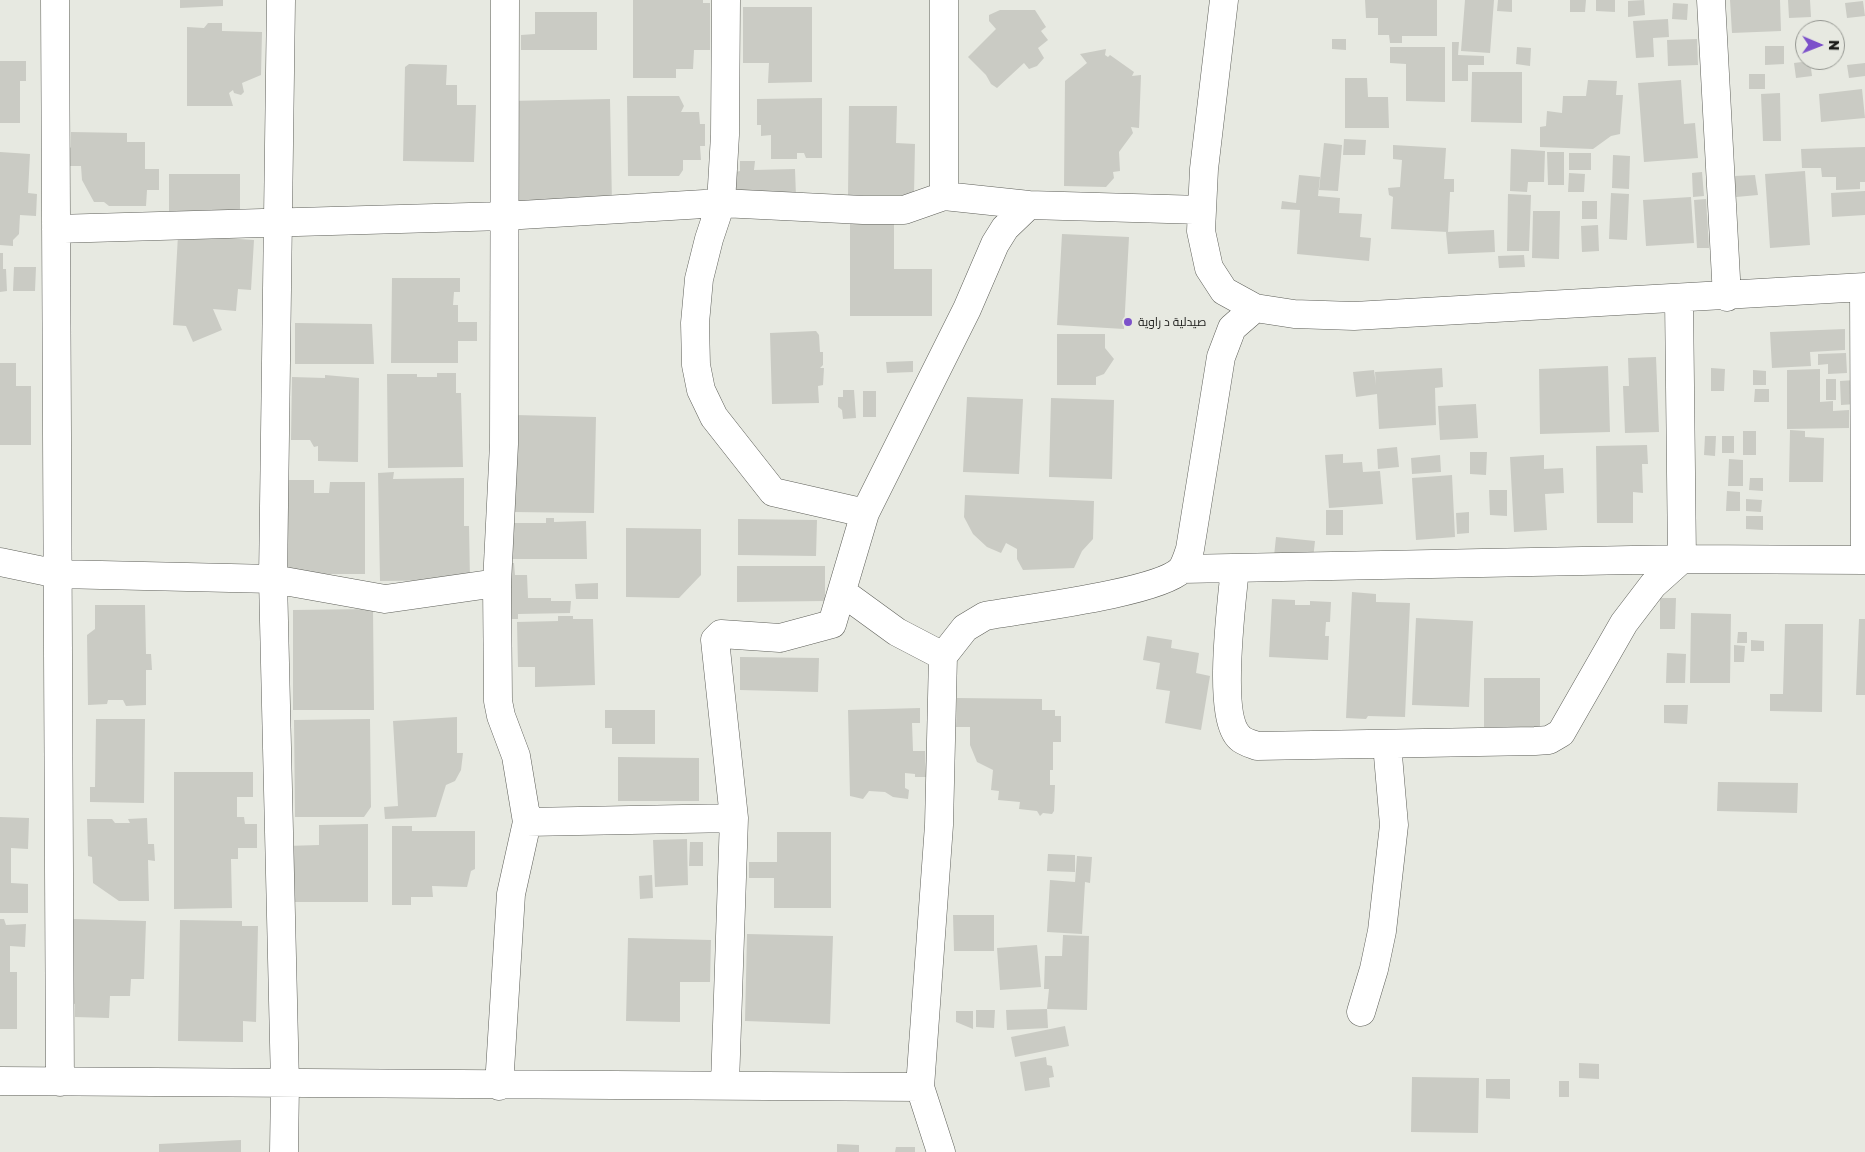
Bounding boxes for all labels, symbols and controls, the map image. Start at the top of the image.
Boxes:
north arrow [1795,20,1845,70]
text: N [1826,40,1843,51]
place label: صيدلية د راوية [1138,315,1206,329]
marker: صيدلية د راوية [1122,316,1134,328]

